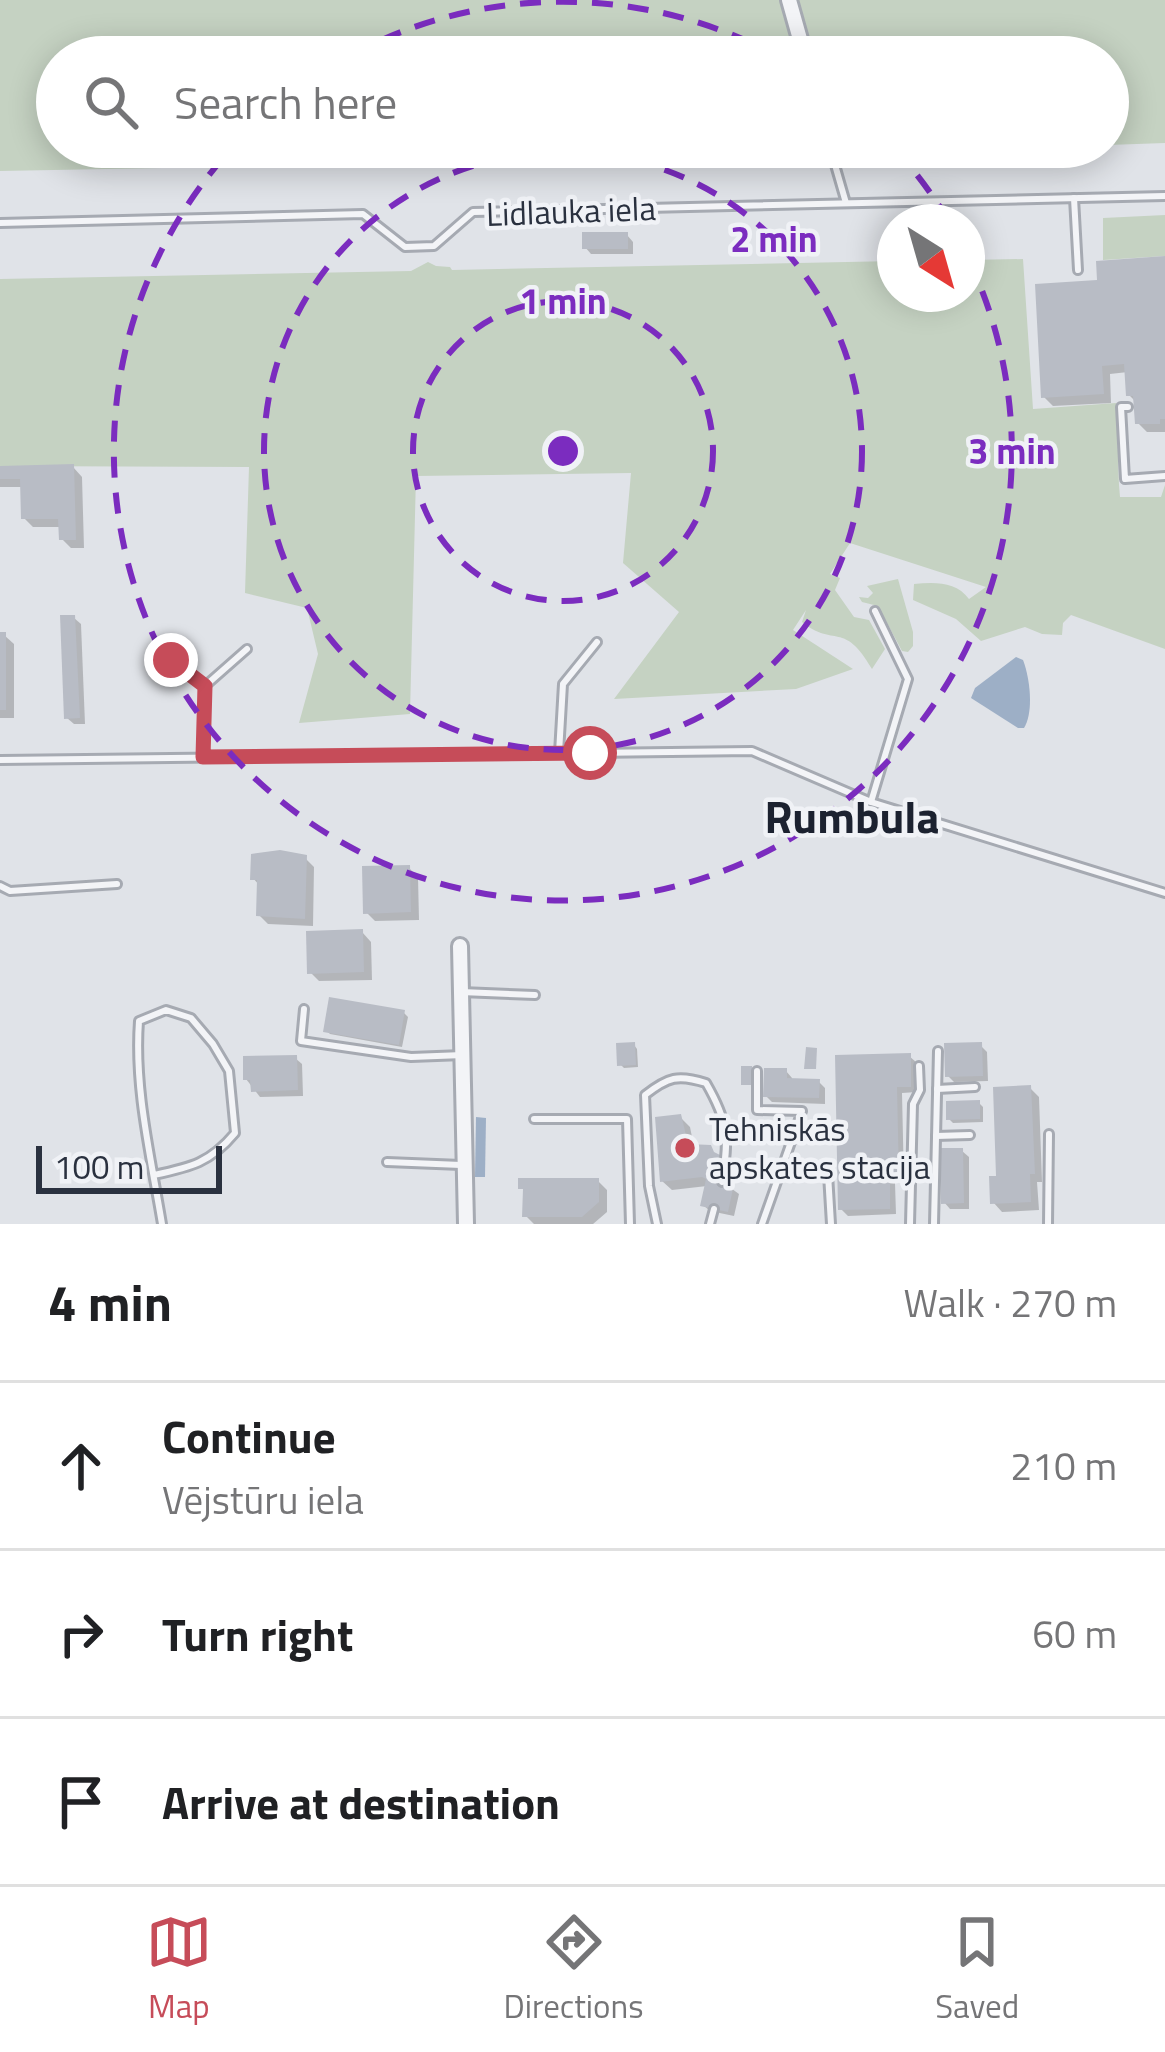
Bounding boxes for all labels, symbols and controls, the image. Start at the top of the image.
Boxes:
search box [36,36,1129,168]
text: Search here [174,68,397,136]
icon: search [78,69,144,135]
street label: Lidlauka iela [485,183,657,239]
north arrow [877,204,985,312]
text: 2 min [730,211,818,266]
text: 1 min [519,273,607,328]
text: 3 min [968,423,1056,478]
centre of rings [542,430,584,472]
route end [144,633,198,687]
route start [563,726,617,780]
district label: Rumbula [764,782,940,850]
place label: Tehniskās apskates stacija [709,1104,930,1192]
marker: Tehniskās apskates stacija [672,1135,698,1161]
scale bar [36,1140,222,1193]
text: 100 m [54,1142,144,1192]
text: 4 min [48,1263,172,1341]
text: Walk · 270 m [903,1273,1117,1332]
text: Continue [162,1402,336,1470]
icon: ahead [48,1433,114,1499]
text: 210 m [1010,1436,1117,1495]
text: Vējstūru iela [162,1470,364,1529]
text: Turn right [162,1600,353,1668]
icon: right [48,1601,114,1667]
text: 60 m [1032,1604,1117,1663]
text: Arrive at destination [162,1768,560,1836]
icon: arrive [48,1769,114,1835]
tab: Map [146,1909,212,2031]
tab: Directions [504,1909,643,2031]
tab: Saved [935,1909,1019,2031]

